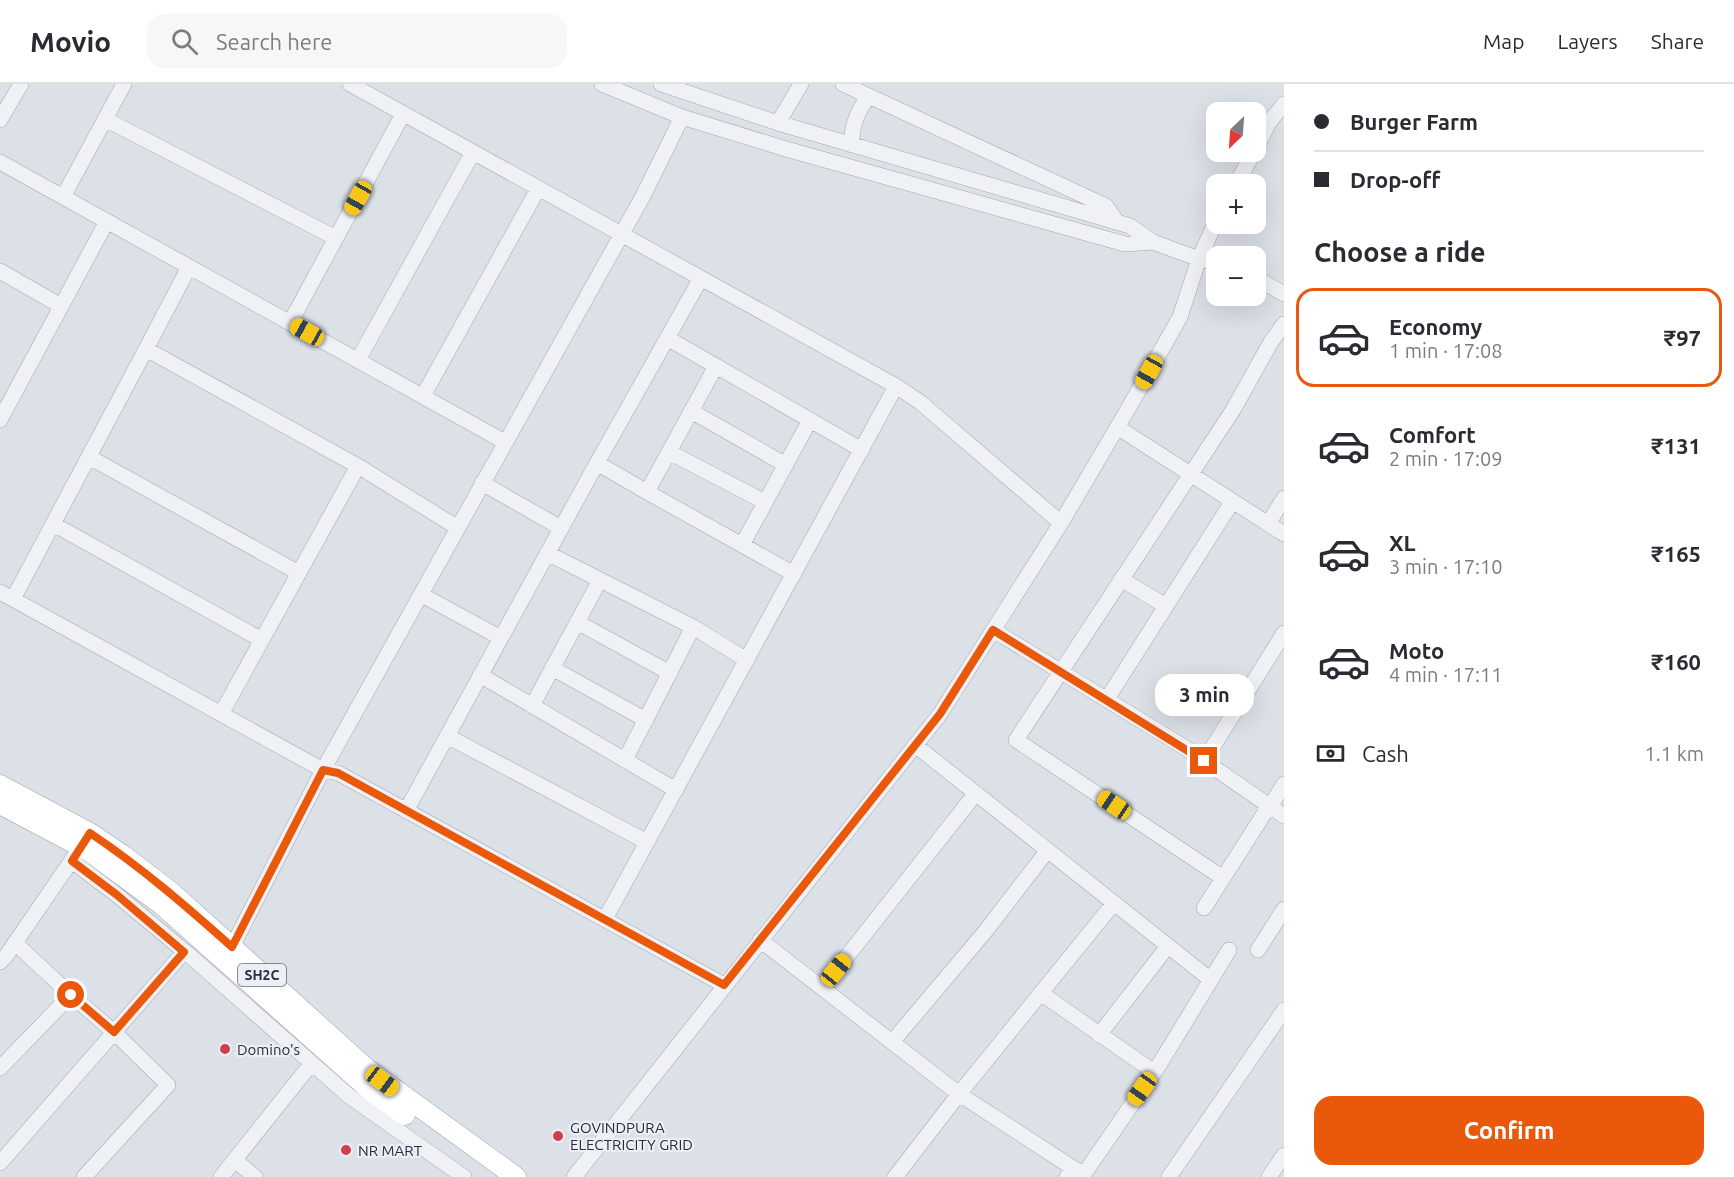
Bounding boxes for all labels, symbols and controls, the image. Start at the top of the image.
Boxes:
search box [147,14,567,68]
icon: search [168,25,201,58]
text: Movio [30,26,111,57]
text: Search here [216,29,332,54]
text: Map [1483,29,1524,53]
text: Layers [1557,29,1618,53]
text: Share [1651,29,1704,53]
north arrow [1206,102,1266,162]
map controls [1206,102,1266,306]
text: Burger Farm [1350,109,1478,134]
text: Drop-off [1350,167,1440,192]
button: + [1206,174,1266,234]
car [341,178,375,218]
text: Choose a ride [1314,237,1486,267]
button: − [1206,246,1266,306]
icon: car [1317,311,1371,365]
text: Economy [1389,314,1482,339]
car [287,315,327,349]
text: ₹97 [1664,325,1701,350]
text: 1 min · 17:08 [1389,339,1503,362]
car [1132,352,1166,392]
icon: car [1317,419,1371,473]
text: Comfort [1389,422,1476,447]
text: ₹131 [1651,433,1701,458]
text: 2 min · 17:09 [1389,447,1503,470]
icon: car [1317,527,1371,581]
text: XL [1389,530,1416,555]
text: ₹165 [1651,541,1701,566]
text: 3 min · 17:10 [1389,555,1503,578]
icon: car [1317,635,1371,689]
text: Moto [1389,638,1444,663]
text: ₹160 [1651,649,1701,674]
text: 4 min · 17:11 [1389,663,1503,686]
callout: 3 min [1154,674,1254,716]
text: 3 min [1179,683,1230,706]
icon: cash [1314,737,1347,770]
text: Cash [1362,741,1409,766]
text: 1.1 km [1645,742,1704,765]
route end [1190,747,1217,774]
car [1094,787,1134,823]
car [818,950,854,990]
road number: SH2C [238,964,286,986]
route start [57,981,84,1008]
place label: Domino's [237,1041,300,1058]
marker: Domino's [218,1042,232,1056]
car [362,1063,402,1099]
car [1124,1069,1160,1109]
button: Confirm [1314,1096,1704,1165]
place label: GOVINDPURA ELECTRICITY GRID [570,1119,693,1153]
marker: GOVINDPURA ELECTRICITY GRID [551,1129,565,1143]
place label: NR MART [358,1142,423,1159]
marker: NR MART [339,1143,353,1157]

